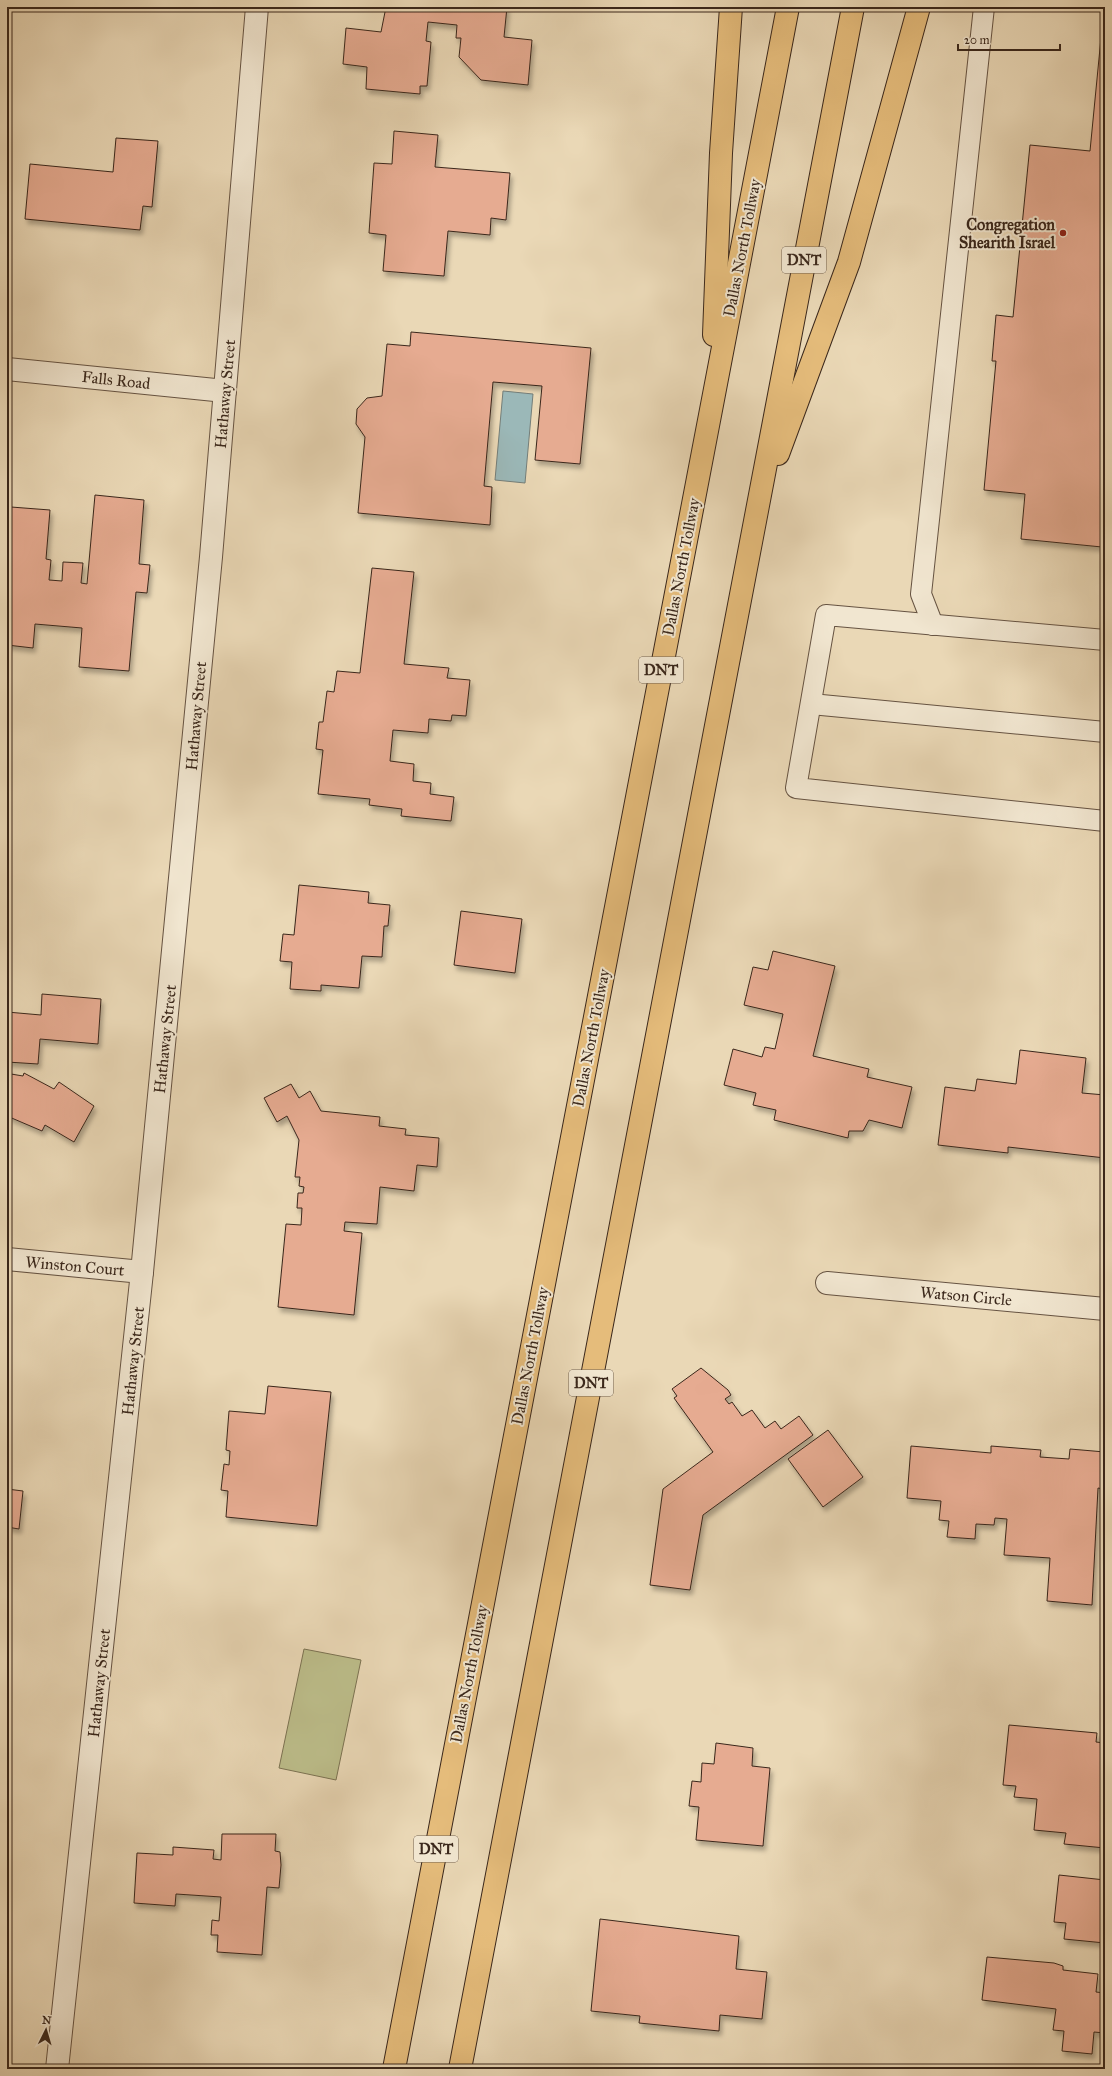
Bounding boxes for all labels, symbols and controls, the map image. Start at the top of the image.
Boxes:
scale bar [958,26,1060,52]
text: 20 m [964,33,990,47]
street label: Dallas North Tollway [719,177,765,319]
place label: Congregation Shearith Israel [959,215,1056,252]
marker: Congregation Shearith Israel [1058,228,1068,238]
road number: DNT [782,247,826,273]
street label: Hathaway Street [211,338,239,449]
street label: Falls Road [81,367,151,393]
street label: Dallas North Tollway [658,496,704,638]
road number: DNT [639,657,683,683]
street label: Hathaway Street [182,660,210,771]
street label: Dallas North Tollway [568,967,614,1109]
street label: Hathaway Street [150,983,180,1094]
street label: Winston Court [25,1252,126,1280]
street label: Watson Circle [919,1283,1013,1309]
street label: Dallas North Tollway [507,1285,553,1427]
street label: Hathaway Street [118,1305,148,1416]
road number: DNT [569,1370,613,1396]
street label: Dallas North Tollway [446,1603,492,1745]
street label: Hathaway Street [84,1627,114,1738]
road number: DNT [414,1836,458,1862]
north arrow [26,2010,66,2050]
text: N [42,2014,53,2027]

